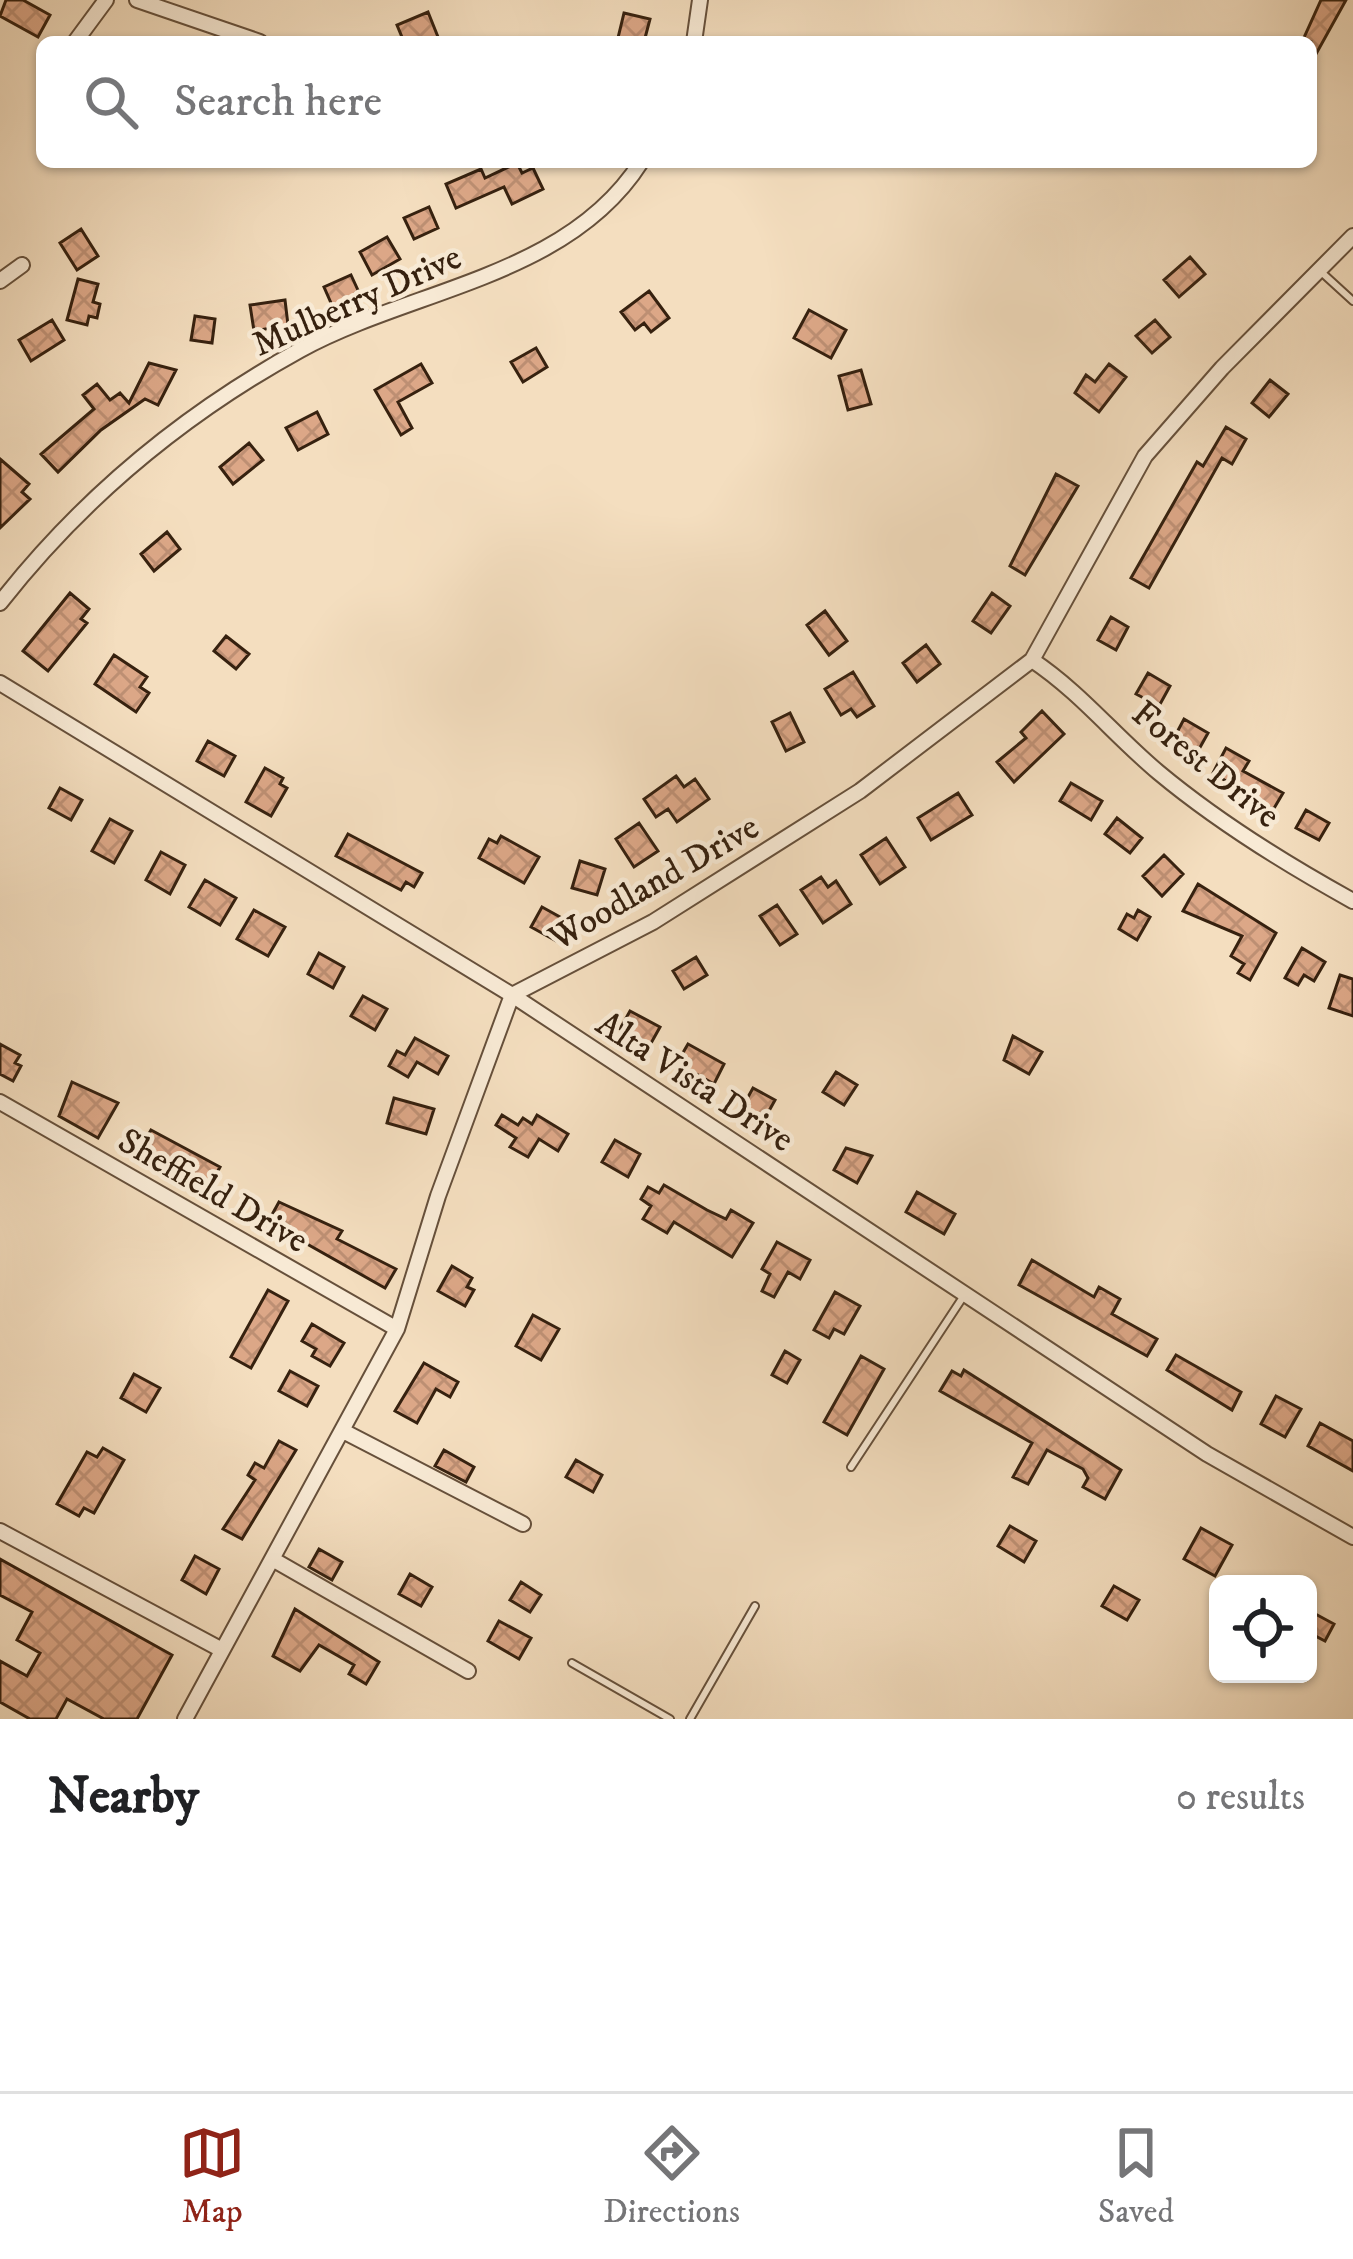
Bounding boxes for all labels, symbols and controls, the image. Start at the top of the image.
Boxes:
search box [36,36,1317,168]
icon: search [78,69,144,135]
text: Search here [174,74,382,130]
street label: Mulberry Drive [246,235,469,367]
street label: Forest Drive [1122,691,1289,838]
street label: Woodland Drive [540,805,767,962]
street label: Alta Vista Drive [587,1002,802,1163]
street label: Sheffield Drive [110,1119,316,1264]
map controls [1209,1575,1317,1683]
button: locate [1209,1575,1317,1683]
text: Nearby [48,1765,199,1829]
text: 0 results [1176,1773,1305,1822]
tab: Map [179,2120,245,2233]
tab: Directions [603,2120,740,2233]
tab: Saved [1098,2120,1174,2233]

